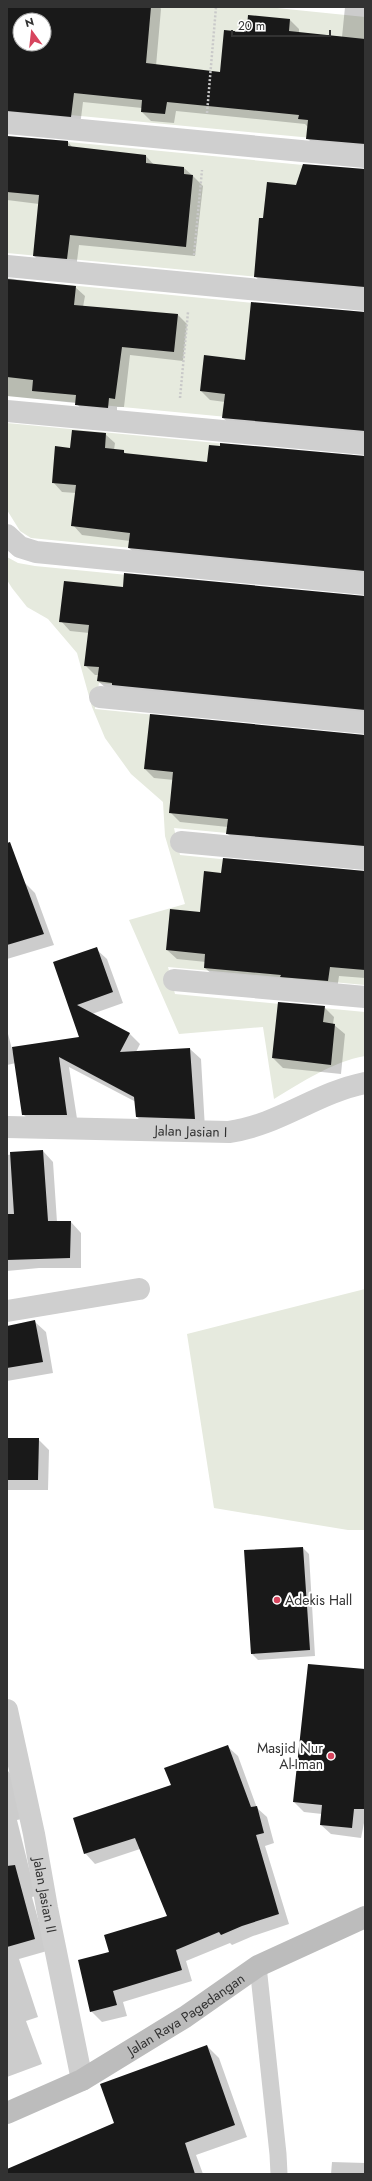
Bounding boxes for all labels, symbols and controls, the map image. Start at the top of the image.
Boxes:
north arrow [12,12,52,52]
scale bar [232,12,330,38]
text: N [23,13,36,31]
text: 20 m [238,17,265,35]
street label: Jalan Jasian I [152,1120,228,1142]
place label: Adekis Hall [285,1590,352,1610]
marker: Adekis Hall [272,1595,282,1605]
place label: Masjid Nur Al-Iman [257,1738,323,1774]
marker: Masjid Nur Al-Iman [326,1751,336,1761]
street label: Jalan Jasian II [28,1854,62,1935]
street label: Jalan Raya Pagedangan [122,1968,249,2061]

